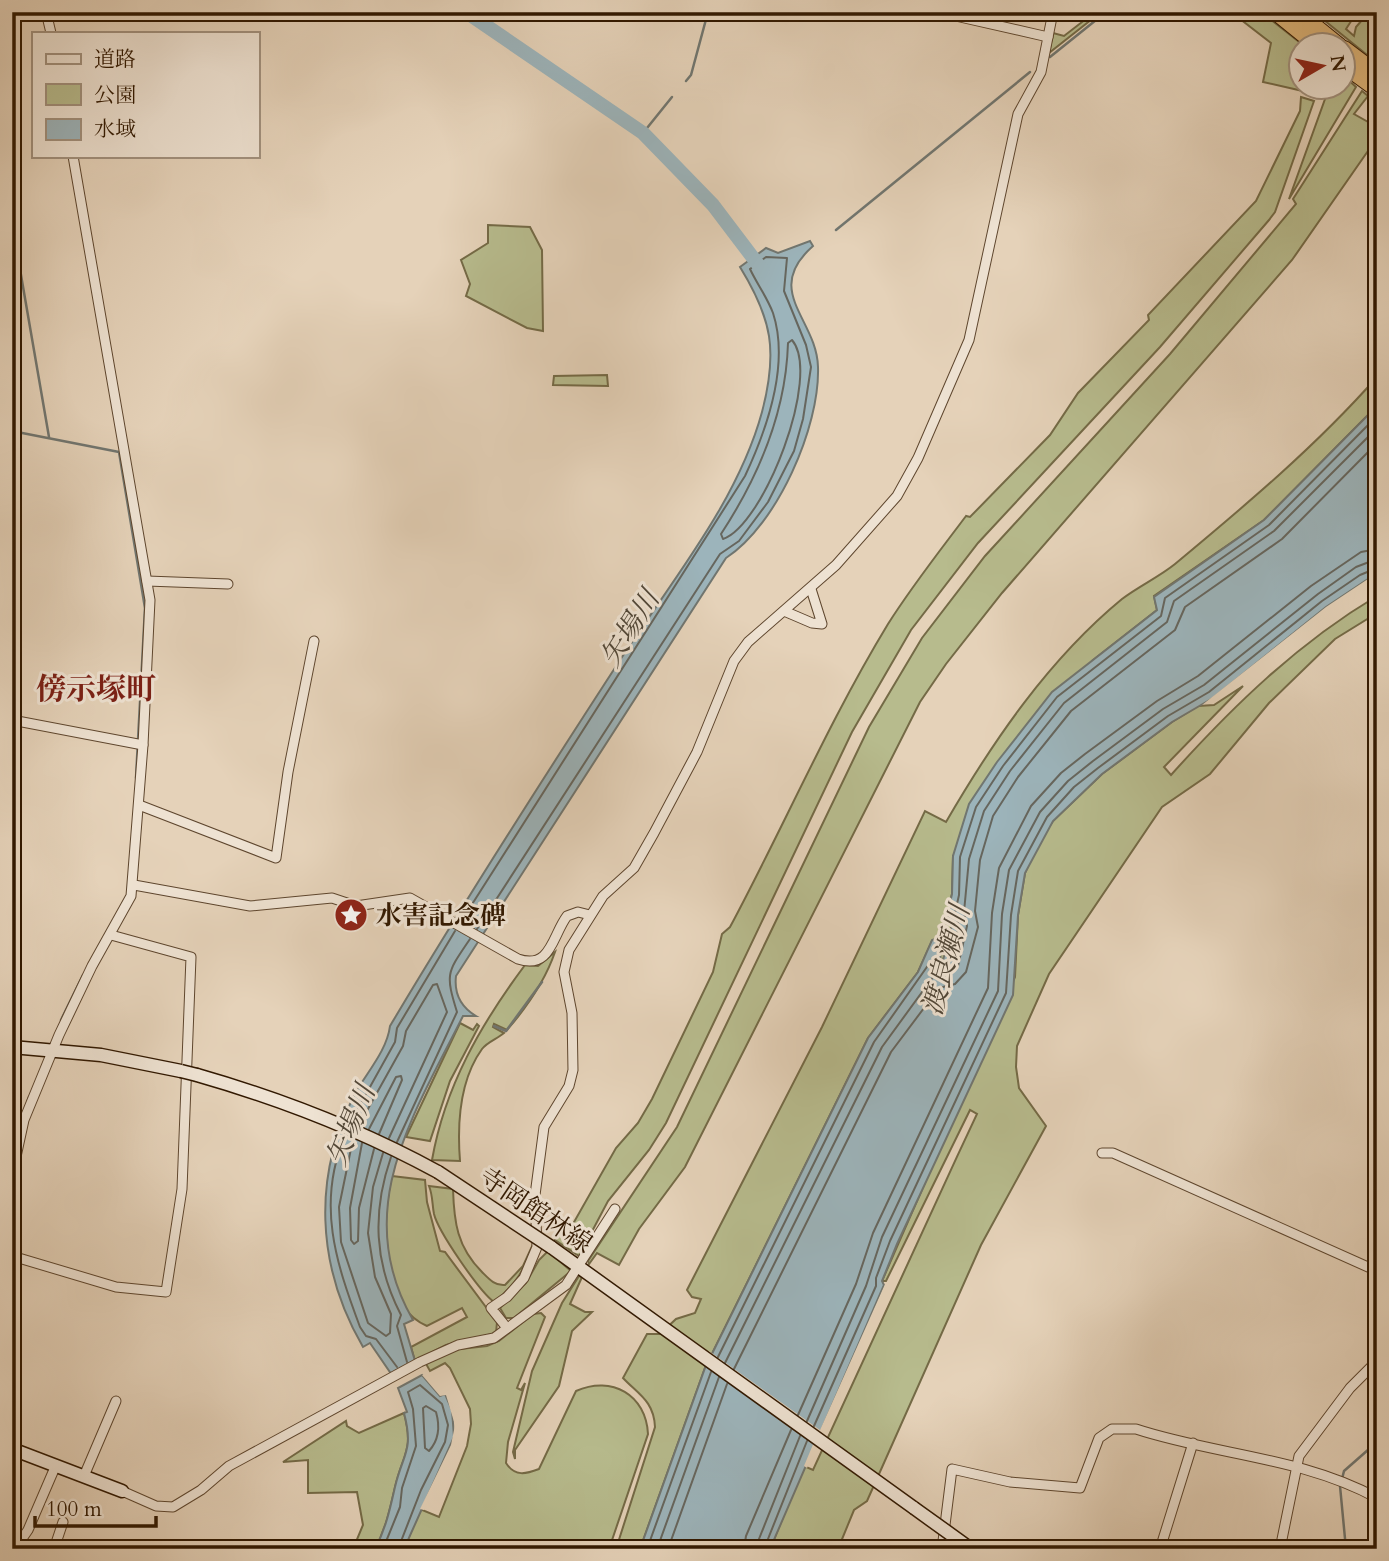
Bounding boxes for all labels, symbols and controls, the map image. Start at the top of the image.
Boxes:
legend [32,32,259,158]
north arrow [1288,32,1358,102]
text: 道路 [94,45,136,74]
text: N [1324,53,1352,74]
text: 公園 [94,81,136,110]
text: 水域 [94,115,136,144]
water label: 矢場川 [591,580,670,674]
district label: 傍示塚町 [36,669,156,710]
place icon: 水害記念碑 [332,896,370,934]
place label: 水害記念碑 [376,898,506,933]
water label: 渡良瀬川 [913,898,980,1019]
water label: 矢場川 [318,1077,385,1171]
street label: 寺岡館林線 [472,1160,599,1261]
scale bar [35,1484,156,1528]
text: 100 m [46,1495,102,1524]

